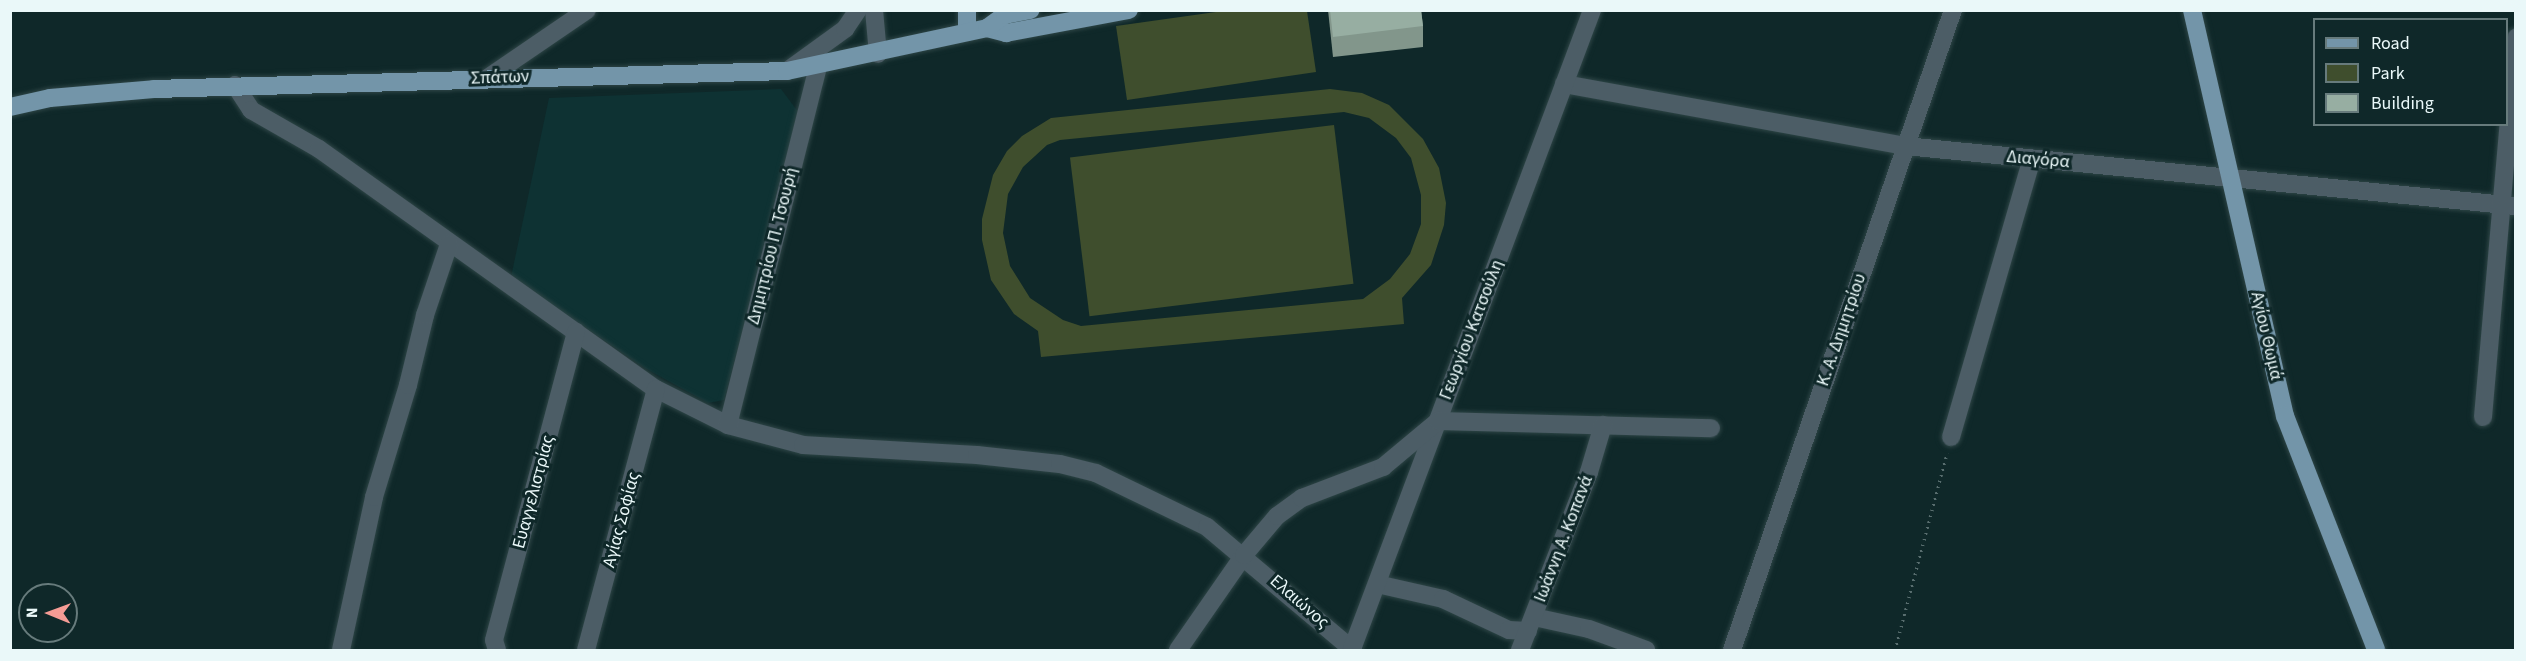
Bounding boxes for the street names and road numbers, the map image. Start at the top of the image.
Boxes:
street label: Σπάτων [470,66,530,90]
street label: Διαγόρα [2006,146,2070,174]
street label: Δημητρίου Π. Τσουρή [743,165,803,327]
street label: Γεωργίου Κατσούλη [1435,257,1509,403]
street label: Κ. Α. Δημητρίου [1813,271,1871,389]
street label: Αγίου Θωμά [2245,290,2287,382]
street label: Ευαγγελιστρίας [509,433,559,551]
street label: Αγίας Σοφίας [599,470,645,570]
street label: Ιωάννη Α. Κοπανά [1530,473,1598,605]
street label: Ελαιώνος [1265,571,1333,633]

